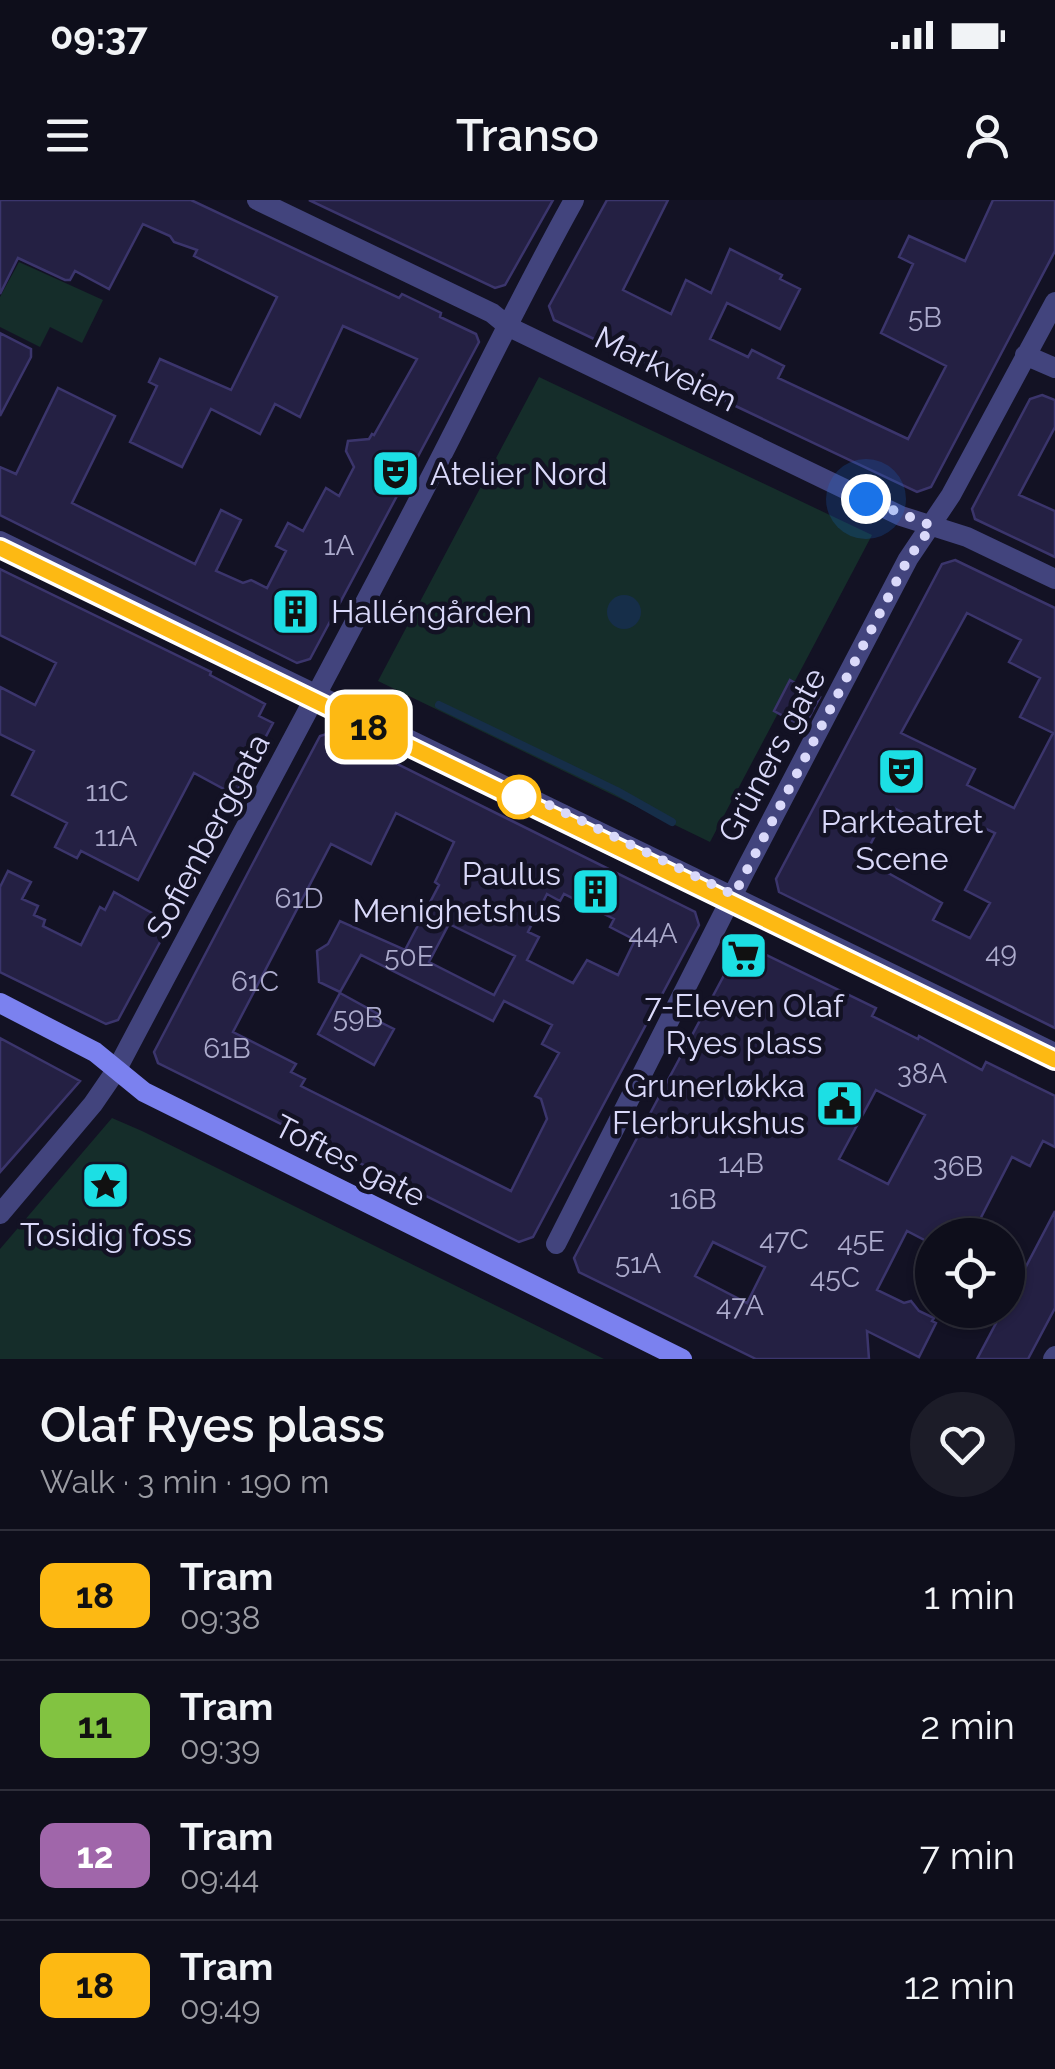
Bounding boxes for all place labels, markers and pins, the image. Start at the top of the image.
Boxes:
theatre icon: Atelier Nord [369,448,421,500]
place label: Atelier Nord [430,455,607,492]
building icon: Halléngården [270,586,322,638]
place label: Halléngården [331,593,532,630]
theatre icon: Parkteatret Scene [876,746,928,798]
unlabelled marker [498,776,540,818]
place label: Parkteatret Scene [821,803,984,877]
place label: Paulus Menighetshus [352,855,561,929]
building icon: Paulus Menighetshus [570,866,622,918]
supermarket icon: 7-Eleven Olaf Ryes plass [718,930,770,982]
place label: 7-Eleven Olaf Ryes plass [645,987,845,1061]
place label: Grunerløkka Flerbrukshus [612,1067,805,1141]
public building icon: Grunerløkka Flerbrukshus [814,1078,866,1130]
place icon: Tosidig foss [80,1159,132,1211]
place label: Tosidig foss [20,1216,192,1253]

